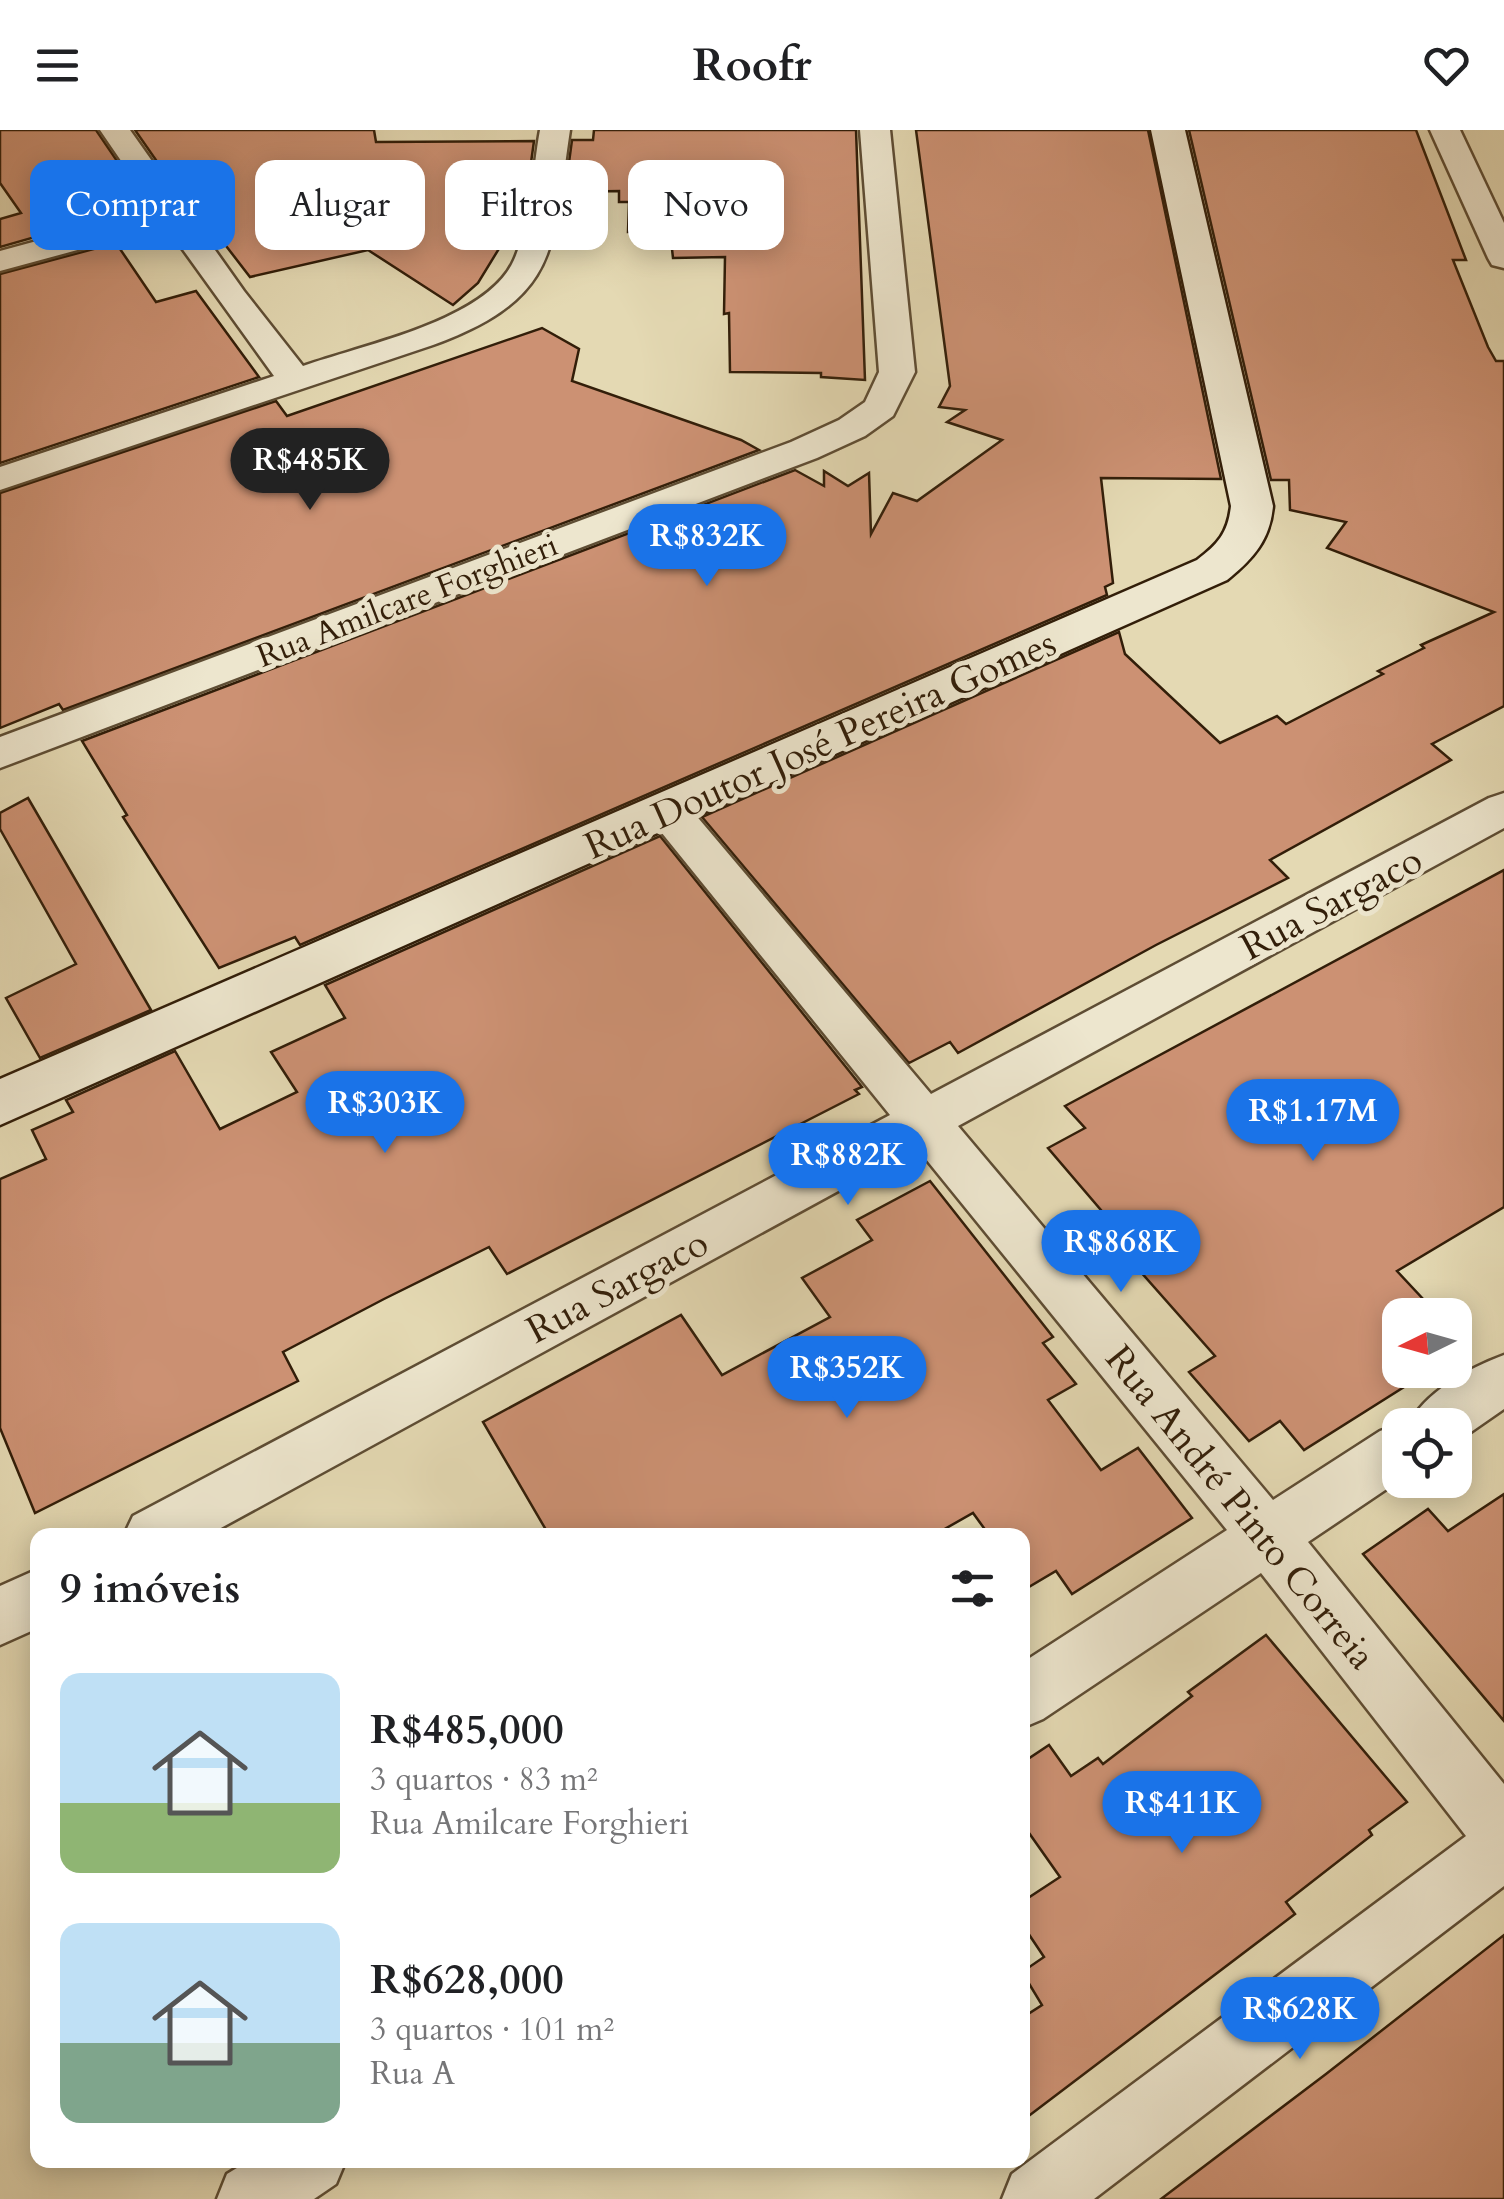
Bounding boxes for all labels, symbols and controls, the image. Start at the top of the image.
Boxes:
text: Roofr [692,35,812,96]
icon: menu [30,38,85,93]
icon: heart [1419,38,1474,93]
chip: Comprar [30,160,235,250]
chip: Alugar [255,160,425,250]
chip: Filtros [445,160,608,250]
chip: Novo [628,160,784,250]
pin: R$485K [229,428,391,513]
text: R$485K [252,438,368,482]
pin: R$832K [626,504,788,589]
text: R$832K [649,514,765,558]
street label: Rua Amilcare Forghieri [250,523,564,679]
street label: Rua Doutor José Pereira Gomes [576,617,1064,873]
street label: Rua Sargaco [1232,834,1431,973]
pin: R$303K [304,1071,466,1156]
pin: R$1.17M [1221,1079,1405,1164]
text: R$303K [327,1081,443,1125]
text: R$1.17M [1248,1089,1378,1133]
pin: R$882K [767,1123,929,1208]
text: R$882K [790,1133,906,1177]
pin: R$868K [1040,1210,1202,1295]
street label: Rua Sargaco [518,1217,717,1356]
text: R$868K [1063,1220,1179,1264]
north arrow [1382,1298,1472,1388]
map controls [1382,1298,1472,1498]
street label: Rua André Pinto Correia [1093,1335,1387,1681]
pin: R$352K [766,1336,928,1421]
text: R$352K [789,1346,905,1390]
button: locate [1382,1408,1472,1498]
text: 9 imóveis [60,1560,240,1617]
icon: filters [945,1561,1000,1616]
text: R$485,000 [370,1701,564,1758]
icon: home [140,1713,260,1833]
text: 3 quartos · 83 m² [370,1758,598,1802]
pin: R$411K [1101,1771,1263,1856]
text: R$411K [1124,1781,1240,1825]
text: Rua Amilcare Forghieri [370,1802,689,1846]
text: R$628,000 [370,1951,564,2008]
icon: home [140,1963,260,2083]
pin: R$628K [1219,1977,1381,2062]
text: R$628K [1242,1987,1358,2031]
text: 3 quartos · 101 m² [370,2008,614,2052]
text: Rua A [370,2052,455,2096]

